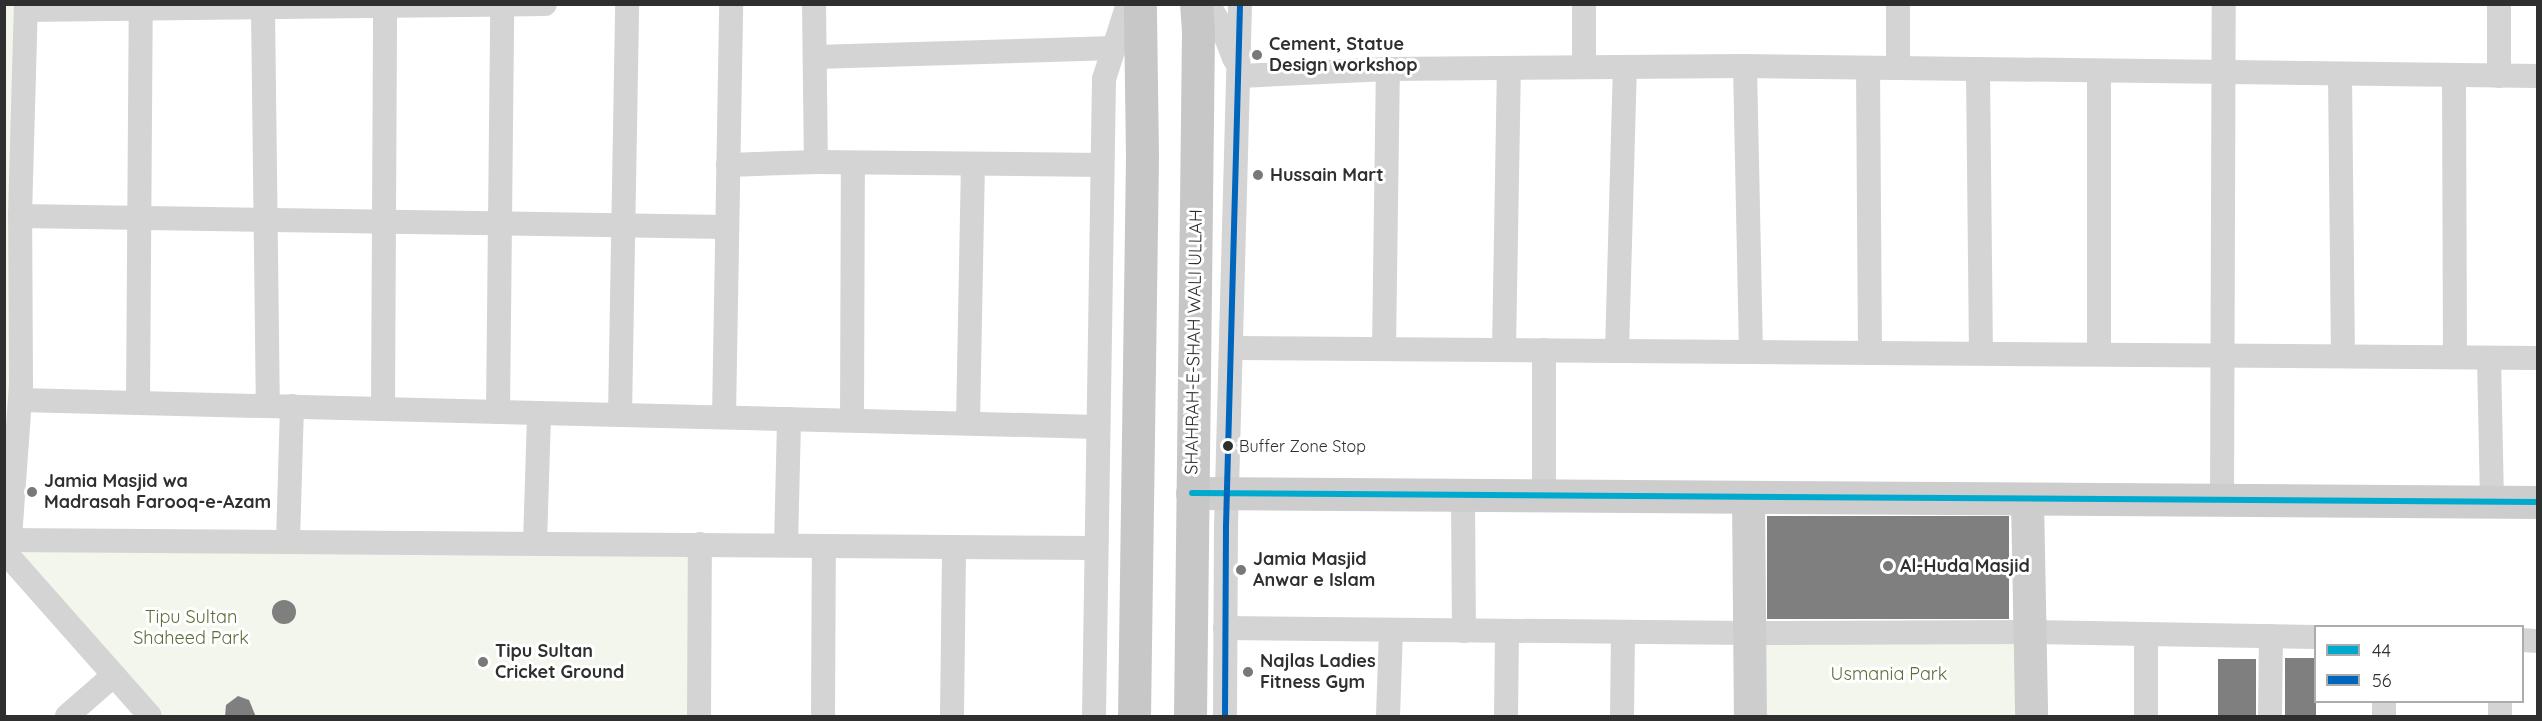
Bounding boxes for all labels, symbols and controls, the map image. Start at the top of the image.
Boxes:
place label: Cement, Statue Design workshop [1269,34,1418,76]
marker: Cement, Statue Design workshop [1250,48,1264,62]
place label: Hussain Mart [1270,164,1384,186]
marker: Hussain Mart [1251,168,1265,182]
street label: SHAHRAH-E-SHAH WALI ULLAH [1181,209,1207,475]
place label: Buffer Zone Stop [1239,436,1366,456]
marker: Buffer Zone Stop [1222,440,1234,452]
place label: Jamia Masjid wa Madrasah Farooq-e-Azam [44,471,271,514]
marker: Jamia Masjid wa Madrasah Farooq-e-Azam [25,485,39,499]
place label: Jamia Masjid Anwar e Islam [1253,549,1375,592]
place label: Al-Huda Masjid [1900,555,2030,577]
marker: Al-Huda Masjid [1881,559,1895,573]
marker: Jamia Masjid Anwar e Islam [1234,563,1248,577]
park label: Tipu Sultan Shaheed Park [133,607,249,650]
legend [2314,625,2524,703]
text: 44 [2372,639,2391,662]
place label: Tipu Sultan Cricket Ground [495,641,624,684]
place label: Najlas Ladies Fitness Gym [1260,651,1376,694]
marker: Tipu Sultan Cricket Ground [476,655,490,669]
park label: Usmania Park [1831,663,1947,685]
marker: Najlas Ladies Fitness Gym [1241,665,1255,679]
text: 56 [2372,669,2392,692]

